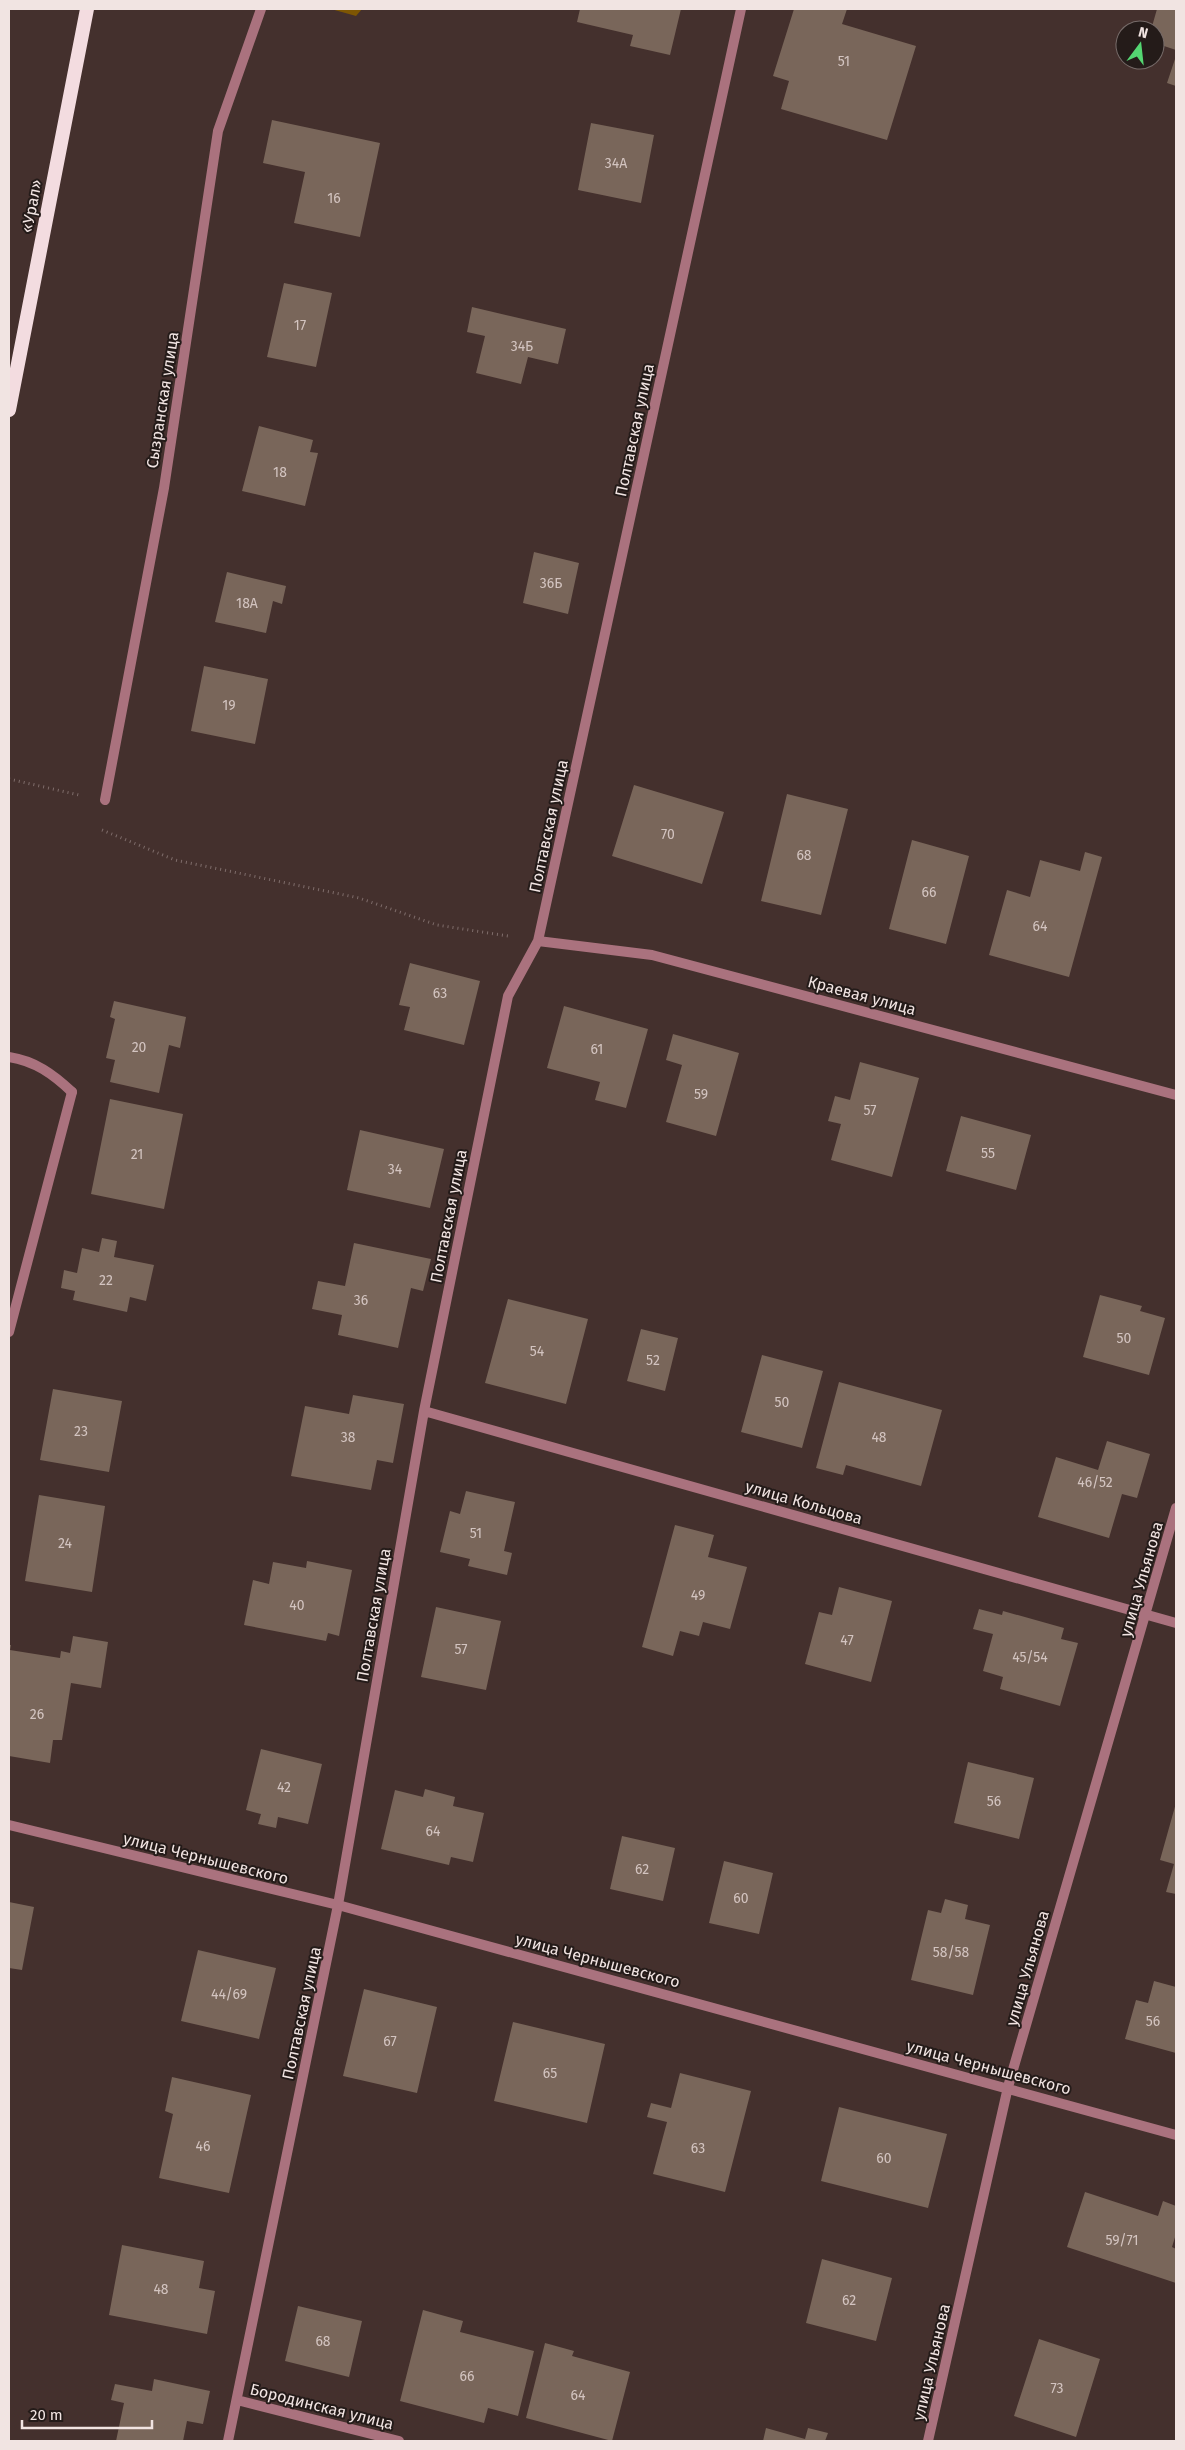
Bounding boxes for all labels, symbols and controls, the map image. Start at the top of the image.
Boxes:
north arrow [1115,20,1165,70]
text: N [1137,24,1150,42]
house number: 51 [838,53,850,70]
house number: 34А [605,155,627,172]
street label: «Урал» [17,178,46,234]
house number: 16 [327,190,341,207]
house number: 17 [294,317,306,334]
street label: Сызранская улица [142,330,183,470]
house number: 34Б [511,338,533,355]
street label: Полтавская улица [611,362,658,498]
house number: 18 [273,464,287,481]
house number: 36Б [540,575,562,592]
house number: 18А [236,595,258,612]
house number: 19 [222,697,236,714]
street label: Полтавская улица [525,758,572,894]
house number: 70 [661,826,675,843]
house number: 68 [796,847,812,864]
house number: 66 [922,884,936,901]
house number: 64 [1033,918,1048,935]
street label: Краевая улица [806,972,918,1019]
house number: 63 [433,985,447,1002]
house number: 20 [132,1039,147,1056]
house number: 61 [591,1041,603,1058]
house number: 59 [694,1086,708,1103]
house number: 57 [864,1102,876,1119]
house number: 55 [981,1145,995,1162]
house number: 21 [131,1146,143,1163]
street label: Полтавская улица [426,1148,471,1284]
house number: 34 [388,1161,403,1178]
house number: 22 [99,1272,113,1289]
house number: 36 [354,1292,368,1309]
house number: 50 [1117,1330,1132,1347]
house number: 54 [530,1343,545,1360]
house number: 52 [646,1352,660,1369]
house number: 50 [775,1394,790,1411]
house number: 23 [74,1423,88,1440]
house number: 38 [341,1429,356,1446]
house number: 48 [871,1429,887,1446]
house number: 46/52 [1077,1474,1113,1491]
street label: улица Кольцова [743,1477,865,1528]
street label: улица Ульянова [1116,1519,1167,1639]
house number: 51 [470,1525,482,1542]
house number: 24 [58,1535,73,1552]
street label: Полтавская улица [352,1547,395,1683]
house number: 49 [691,1587,705,1604]
house number: 40 [289,1597,305,1614]
house number: 47 [840,1632,854,1649]
house number: 57 [455,1641,467,1658]
house number: 45/54 [1012,1649,1048,1666]
house number: 26 [30,1706,44,1723]
house number: 42 [277,1779,291,1796]
house number: 56 [987,1793,1001,1810]
house number: 64 [426,1823,441,1840]
street label: улица Чернышевского [121,1829,290,1888]
house number: 62 [635,1861,649,1878]
house number: 60 [733,1890,749,1907]
street label: улица Ульянова [1002,1908,1053,2028]
street label: улица Чернышевского [514,1929,682,1992]
house number: 58/58 [933,1944,970,1961]
street label: Полтавская улица [278,1945,325,2081]
house number: 44/69 [211,1986,247,2003]
house number: 56 [1146,2013,1160,2030]
house number: 67 [383,2033,397,2050]
street label: улица Чернышевского [905,2036,1073,2099]
house number: 65 [543,2065,557,2082]
house number: 46 [196,2138,210,2155]
house number: 63 [691,2140,705,2157]
house number: 60 [876,2150,892,2167]
house number: 59/71 [1106,2232,1138,2249]
house number: 48 [153,2281,169,2298]
house number: 62 [842,2292,856,2309]
street label: улица Ульянова [909,2302,954,2422]
house number: 68 [315,2333,331,2350]
house number: 66 [460,2368,474,2385]
street label: Бородинская улица [248,2379,396,2434]
house number: 73 [1050,2380,1064,2397]
house number: 64 [571,2387,586,2404]
scale bar [22,2398,152,2430]
text: 20 m [30,2406,63,2424]

